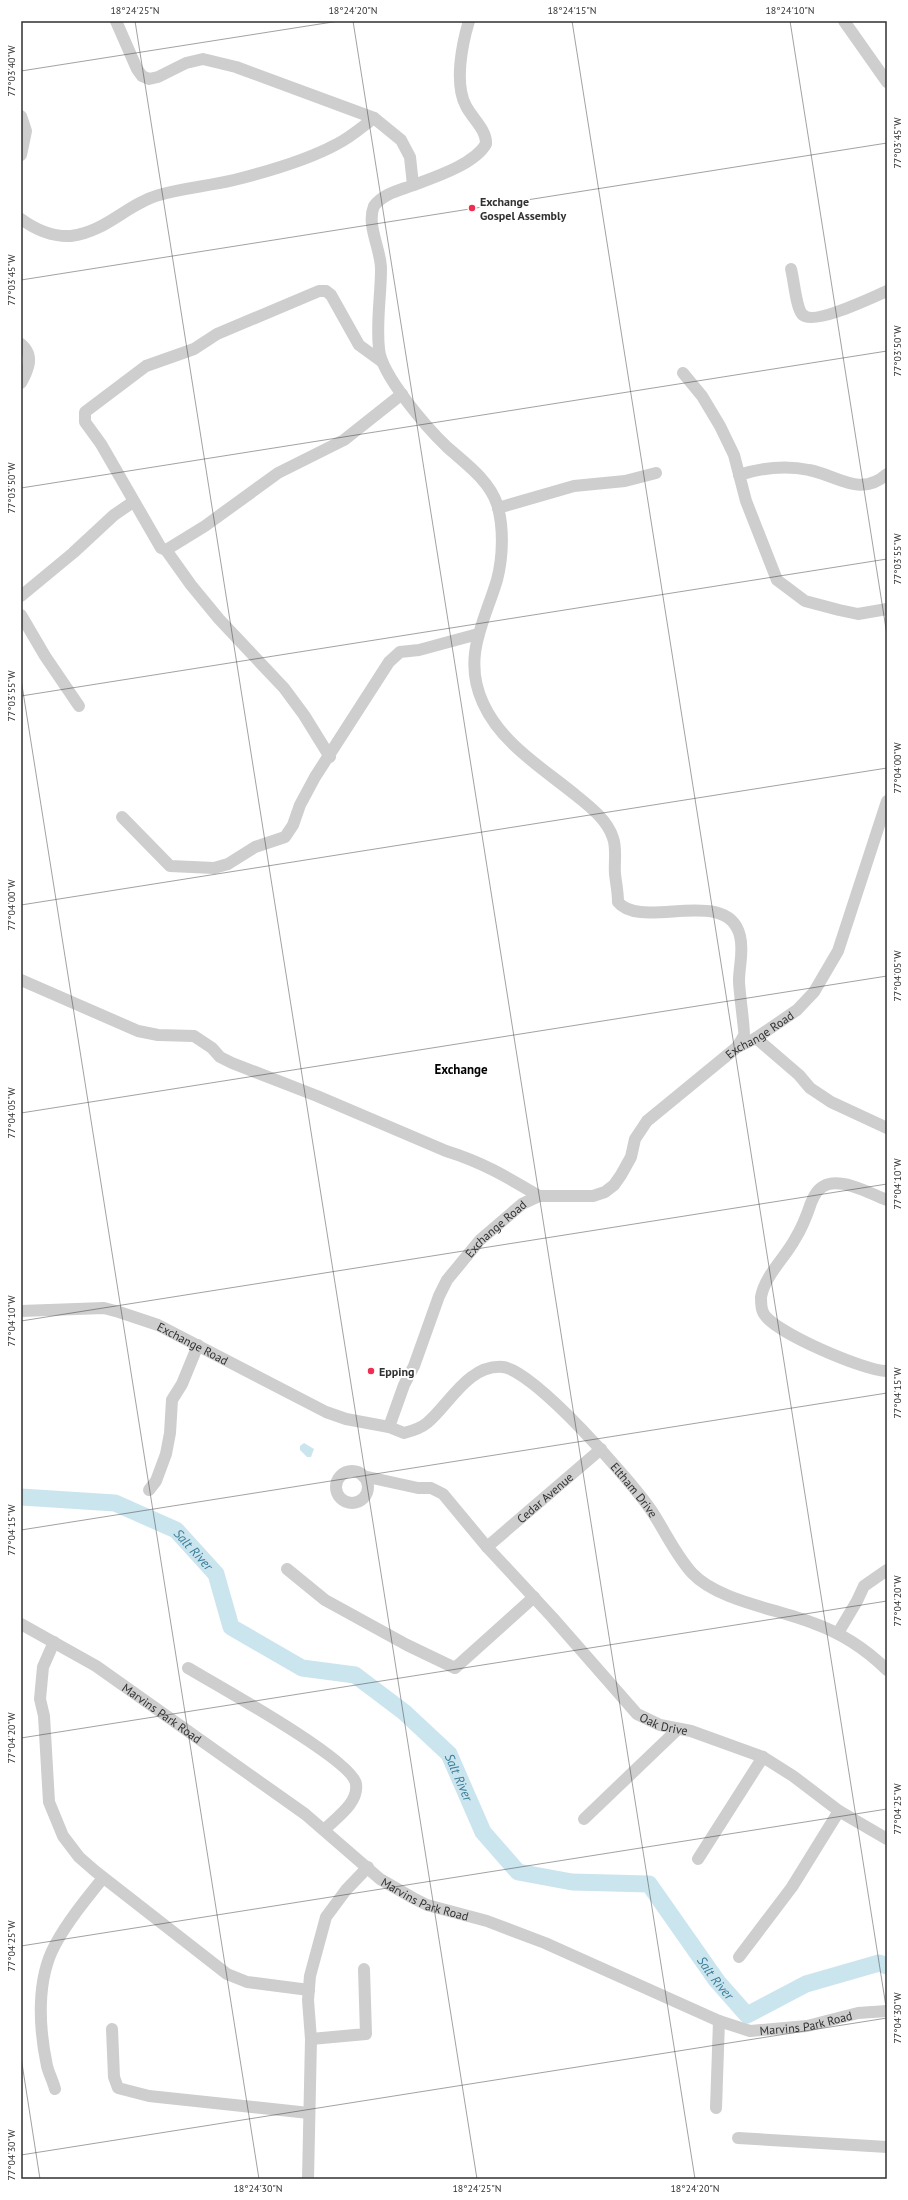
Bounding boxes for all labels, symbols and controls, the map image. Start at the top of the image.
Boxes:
text: 18°24'25"N [110,4,160,17]
text: 18°24'20"N [328,4,378,17]
text: 18°24'15"N [547,4,597,17]
text: 18°24'10"N [765,4,815,17]
text: 77°03'40"W [5,45,18,97]
text: 77°03'45"W [891,117,904,169]
place label: Exchange Gospel Assembly [480,194,567,223]
marker: Exchange Gospel Assembly [467,203,477,213]
text: 77°03'45"W [5,254,18,306]
text: 77°03'50"W [891,325,904,377]
text: 77°03'50"W [5,462,18,514]
text: 77°03'55"W [891,533,904,585]
text: 77°03'55"W [5,670,18,722]
text: 77°04'00"W [891,742,904,794]
text: 77°04'00"W [5,879,18,931]
text: 77°04'05"W [891,950,904,1002]
street label: Exchange Road [722,1007,796,1061]
district label: Exchange [434,1061,488,1078]
text: 77°04'05"W [5,1087,18,1139]
text: 77°04'10"W [891,1158,904,1210]
street label: Exchange Road [461,1196,529,1260]
text: 77°04'10"W [5,1295,18,1347]
street label: Exchange Road [155,1318,231,1368]
place label: Epping [379,1364,414,1379]
marker: Epping [366,1366,376,1376]
text: 77°04'15"W [891,1367,904,1419]
street label: Eltham Drive [608,1459,661,1520]
street label: Cedar Avenue [513,1469,576,1526]
text: 77°04'15"W [5,1504,18,1556]
water label: Salt River [170,1525,217,1574]
text: 77°04'20"W [891,1575,904,1627]
street label: Marvins Park Road [120,1680,205,1746]
street label: Oak Drive [637,1709,689,1738]
text: 77°04'20"W [5,1712,18,1764]
water label: Salt River [441,1751,477,1804]
text: 77°04'25"W [891,1783,904,1835]
street label: Marvins Park Road [379,1874,470,1923]
text: 77°04'25"W [5,1920,18,1972]
water label: Salt River [694,1953,738,2003]
text: 77°04'30"W [891,1992,904,2044]
street label: Marvins Park Road [759,2007,854,2038]
text: 77°04'30"W [5,2129,18,2181]
text: 18°24'30"N [233,2182,283,2195]
text: 18°24'25"N [452,2182,502,2195]
text: 18°24'20"N [670,2182,720,2195]

